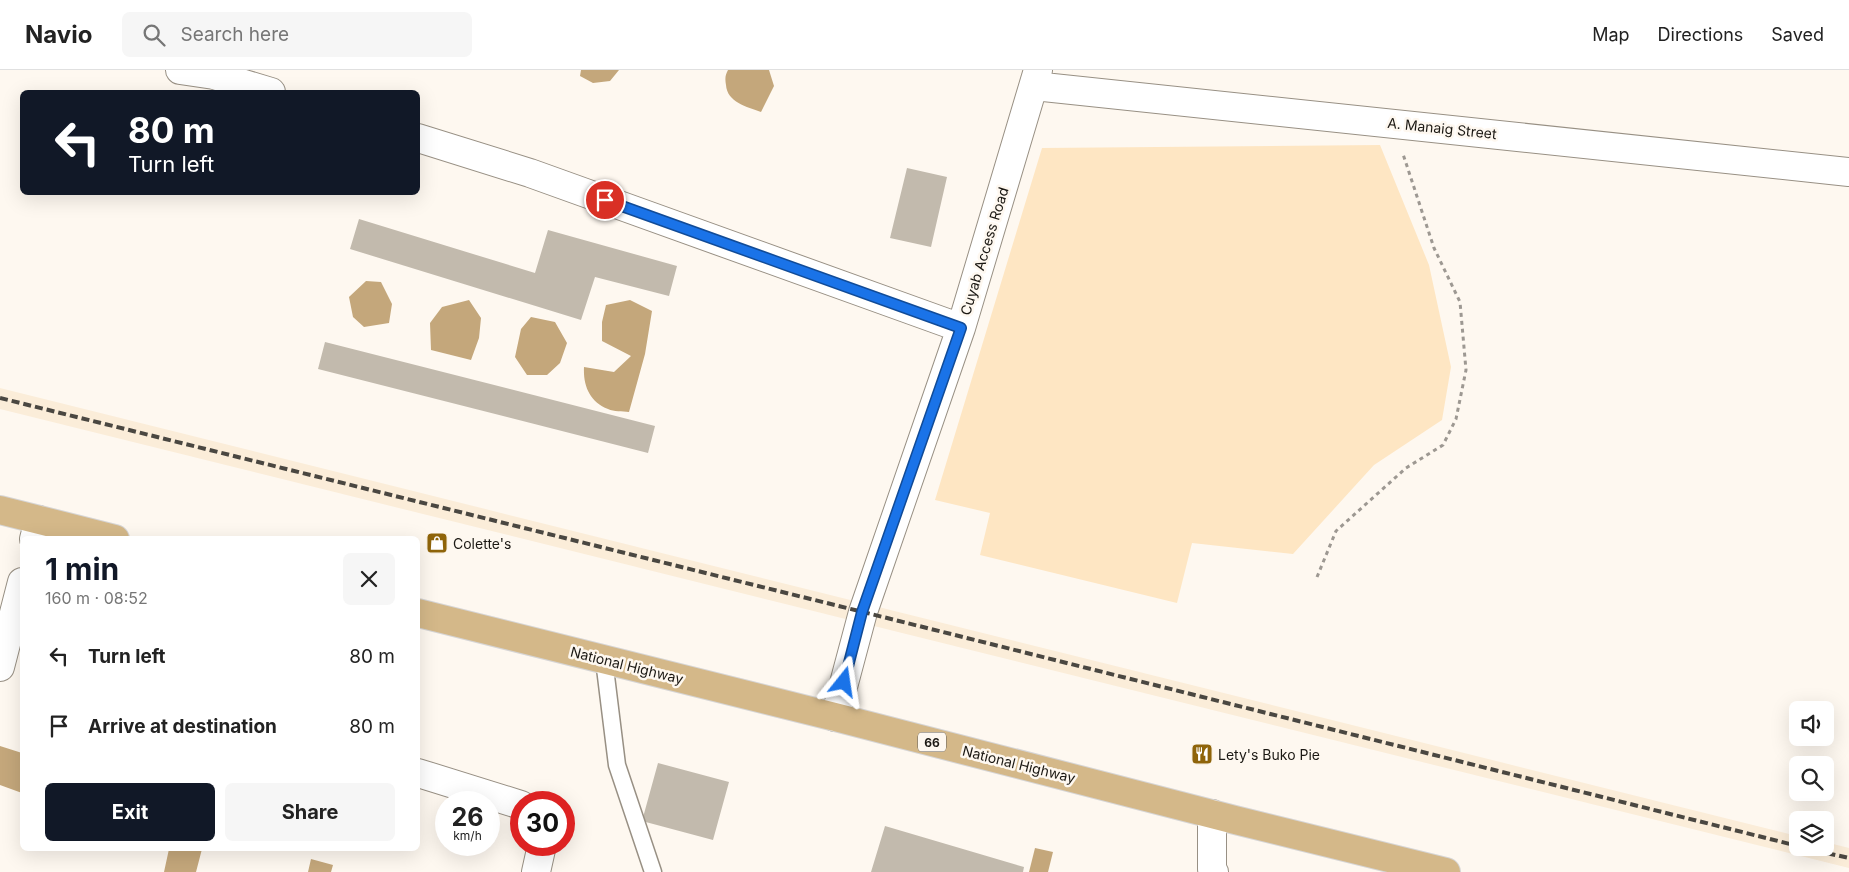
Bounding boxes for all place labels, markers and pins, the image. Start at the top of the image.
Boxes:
pin [584,179,626,221]
shop icon: Colette's [425,531,449,555]
place label: Colette's [453,535,511,552]
restaurant icon: Lety's Buko Pie [1190,742,1214,766]
place label: Lety's Buko Pie [1218,746,1320,763]

